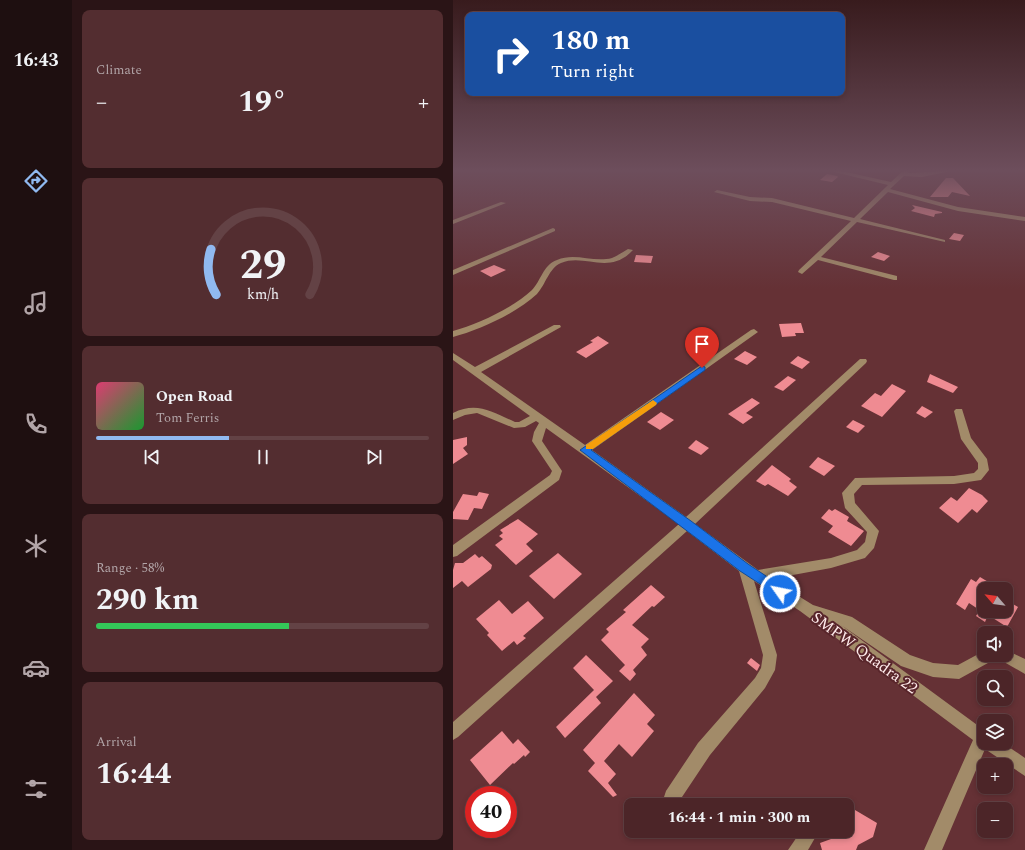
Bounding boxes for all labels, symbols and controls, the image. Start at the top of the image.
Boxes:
text: 180 m [551,19,630,62]
icon: right [485,28,537,80]
text: 16:43 [13,47,59,74]
text: Turn right [551,58,634,85]
text: Climate [96,60,142,80]
text: 19° [238,79,287,125]
text: − [96,86,107,119]
text: + [418,86,429,119]
icon: directions [22,167,50,195]
text: 29 [239,234,286,297]
text: km/h [246,284,279,306]
icon: music [22,289,50,317]
pin [685,327,719,368]
icon: arrive [691,333,713,355]
text: Open Road [156,385,233,408]
text: Tom Ferris [156,408,219,428]
icon: phone [22,410,50,438]
icon: previous [141,446,163,468]
icon: pause [252,446,274,468]
icon: next [363,446,385,468]
icon: climate [22,532,50,560]
text: Range · 58% [96,558,164,578]
position arrow [759,571,801,613]
text: 290 km [96,577,199,623]
north arrow [977,582,1013,618]
map controls [977,582,1013,838]
street label: SMPW Quadra 22 [806,606,923,700]
button: sound [977,626,1013,662]
icon: car [22,654,50,682]
button: search [977,670,1013,706]
button: layers [977,714,1013,750]
text: Arrival [96,732,137,752]
text: 16:44 [96,751,171,797]
button: + [977,758,1013,794]
icon: filters [22,775,50,803]
speed limit sign: 40 [465,786,517,838]
button: − [977,802,1013,838]
text: 16:44 · 1 min · 300 m [668,806,810,829]

